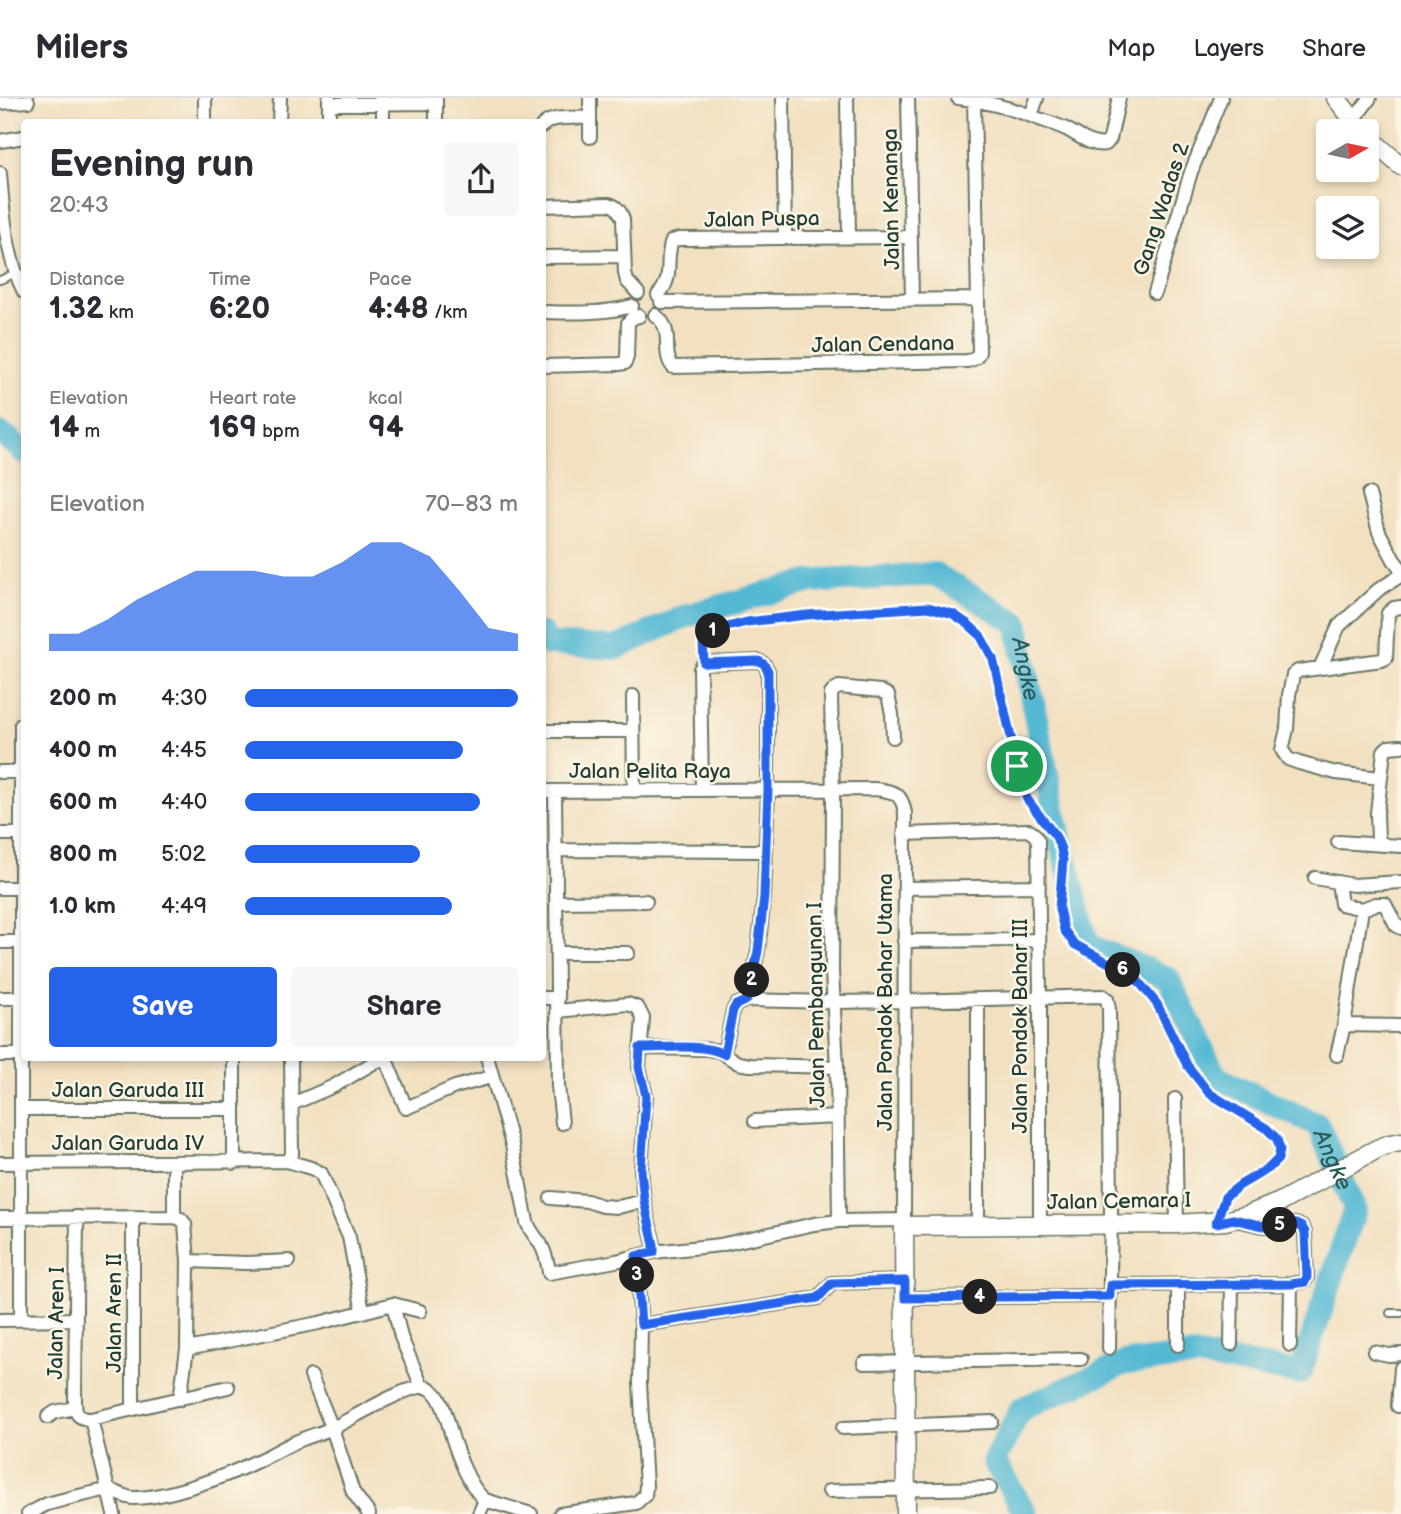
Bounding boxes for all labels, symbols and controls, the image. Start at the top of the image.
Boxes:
text: Milers [35,28,128,68]
text: Map [1107,34,1155,63]
text: Layers [1193,34,1264,63]
text: Share [1302,34,1366,63]
north arrow [1316,119,1379,182]
map controls [1316,119,1379,259]
street label: Jalan Kenanga [878,128,905,270]
street label: Gang Wadas 2 [1128,139,1195,279]
text: Evening run [49,142,254,187]
button: share [444,142,518,216]
text: 20:43 [49,191,109,219]
button: layers [1316,196,1379,259]
street label: Jalan Puspa [704,206,820,233]
text: Distance [49,268,125,291]
text: Time [209,268,251,291]
text: Pace [368,268,412,291]
text: 1.32 [49,291,104,327]
text: 6:20 [209,291,270,327]
text: 4:48 [368,291,429,327]
text: km [104,301,134,324]
text: /km [429,301,468,324]
street label: Jalan Cendana [811,331,955,358]
text: Elevation [49,387,128,410]
text: Heart rate [209,387,296,410]
text: kcal [368,387,402,410]
text: 14 [49,410,79,446]
text: 169 [209,410,257,446]
text: 94 [368,410,404,446]
text: m [79,420,100,443]
text: bpm [257,420,300,443]
text: Elevation [49,490,145,518]
text: 70–83 m [425,490,518,518]
pin: 1 [696,614,730,648]
text: 1 [709,619,717,642]
water label: Angke [1005,634,1045,703]
text: 200 m [49,684,117,712]
text: 4:30 [161,684,207,712]
text: 400 m [49,736,117,764]
text: 4:45 [161,736,207,764]
pin [987,736,1047,796]
icon: arrive [998,747,1036,785]
street label: Jalan Pelita Raya [569,759,731,784]
text: 600 m [49,788,117,816]
text: 4:40 [161,788,207,816]
text: 800 m [49,840,117,868]
text: 5:02 [161,840,206,868]
street label: Jalan Pondok Bahar Utama [873,873,898,1131]
text: 1.0 km [49,892,116,920]
text: 4:49 [161,892,207,920]
street label: Jalan Pembangunan I [802,902,831,1108]
street label: Jalan Pondok Bahar III [1008,919,1033,1133]
pin: 6 [1106,952,1140,988]
text: 6 [1117,958,1128,981]
pin: 2 [734,962,770,998]
button: Save [49,967,277,1047]
button: Share [291,967,518,1047]
text: 2 [746,968,757,991]
street label: Jalan Garuda III [52,1078,204,1103]
water label: Angke [1306,1124,1358,1195]
street label: Jalan Garuda IV [52,1131,204,1156]
street label: Jalan Cemara I [1047,1188,1191,1215]
pin: 5 [1262,1208,1298,1242]
text: 5 [1274,1213,1285,1236]
street label: Jalan Aren II [102,1253,127,1373]
pin: 3 [620,1258,654,1292]
text: 3 [631,1263,642,1286]
street label: Jalan Aren I [43,1266,70,1380]
pin: 4 [962,1280,998,1314]
text: 4 [974,1285,985,1308]

